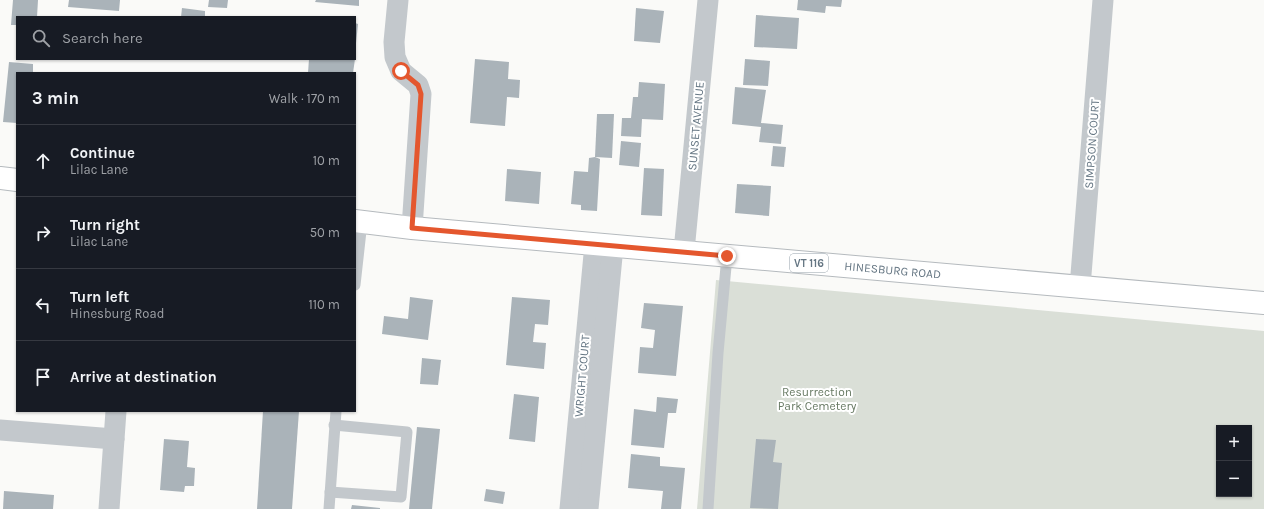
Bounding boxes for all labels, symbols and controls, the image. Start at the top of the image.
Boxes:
search box [16,16,356,60]
icon: search [30,27,52,49]
text: Search here [62,29,143,47]
route start [392,62,410,80]
street label: SUNSET AVENUE [685,81,707,171]
text: 3 min [32,88,79,108]
text: Walk · 170 m [269,91,340,106]
street label: SIMPSON COURT [1082,99,1102,189]
text: Continue [70,144,135,162]
icon: ahead [32,150,54,172]
text: 10 m [313,153,340,168]
text: Lilac Lane [70,162,128,177]
text: Turn right [70,216,140,234]
icon: right [32,222,54,244]
text: 50 m [310,225,340,240]
text: Lilac Lane [70,234,128,249]
route end [718,247,736,265]
road number: VT 116 [790,254,828,272]
street label: HINESBURG ROAD [844,259,942,282]
text: Turn left [70,288,129,306]
icon: left [32,294,54,316]
text: 110 m [308,297,340,312]
text: Hinesburg Road [70,306,164,321]
street label: WRIGHT COURT [571,334,593,418]
icon: arrive [32,366,54,388]
text: Arrive at destination [70,368,217,386]
park label: Resurrection Park Cemetery [778,385,857,413]
map controls [1216,425,1252,497]
button: + [1216,425,1252,461]
button: − [1216,461,1252,497]

